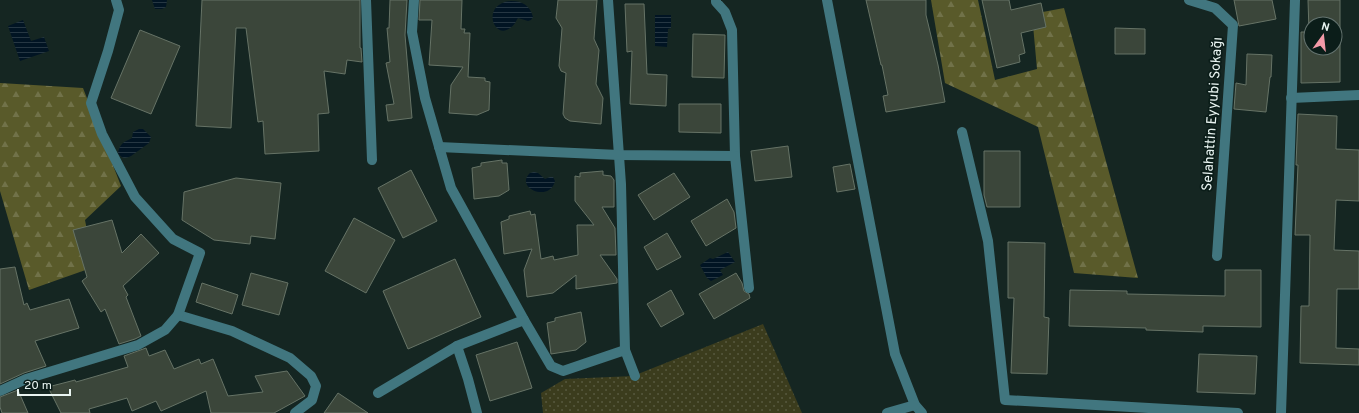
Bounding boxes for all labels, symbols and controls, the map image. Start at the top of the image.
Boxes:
north arrow [1303,16,1343,56]
text: N [1320,20,1331,35]
street label: Selahattin Eyyubi Sokağı [1199,36,1227,192]
scale bar [18,371,70,397]
text: 20 m [24,378,52,394]

